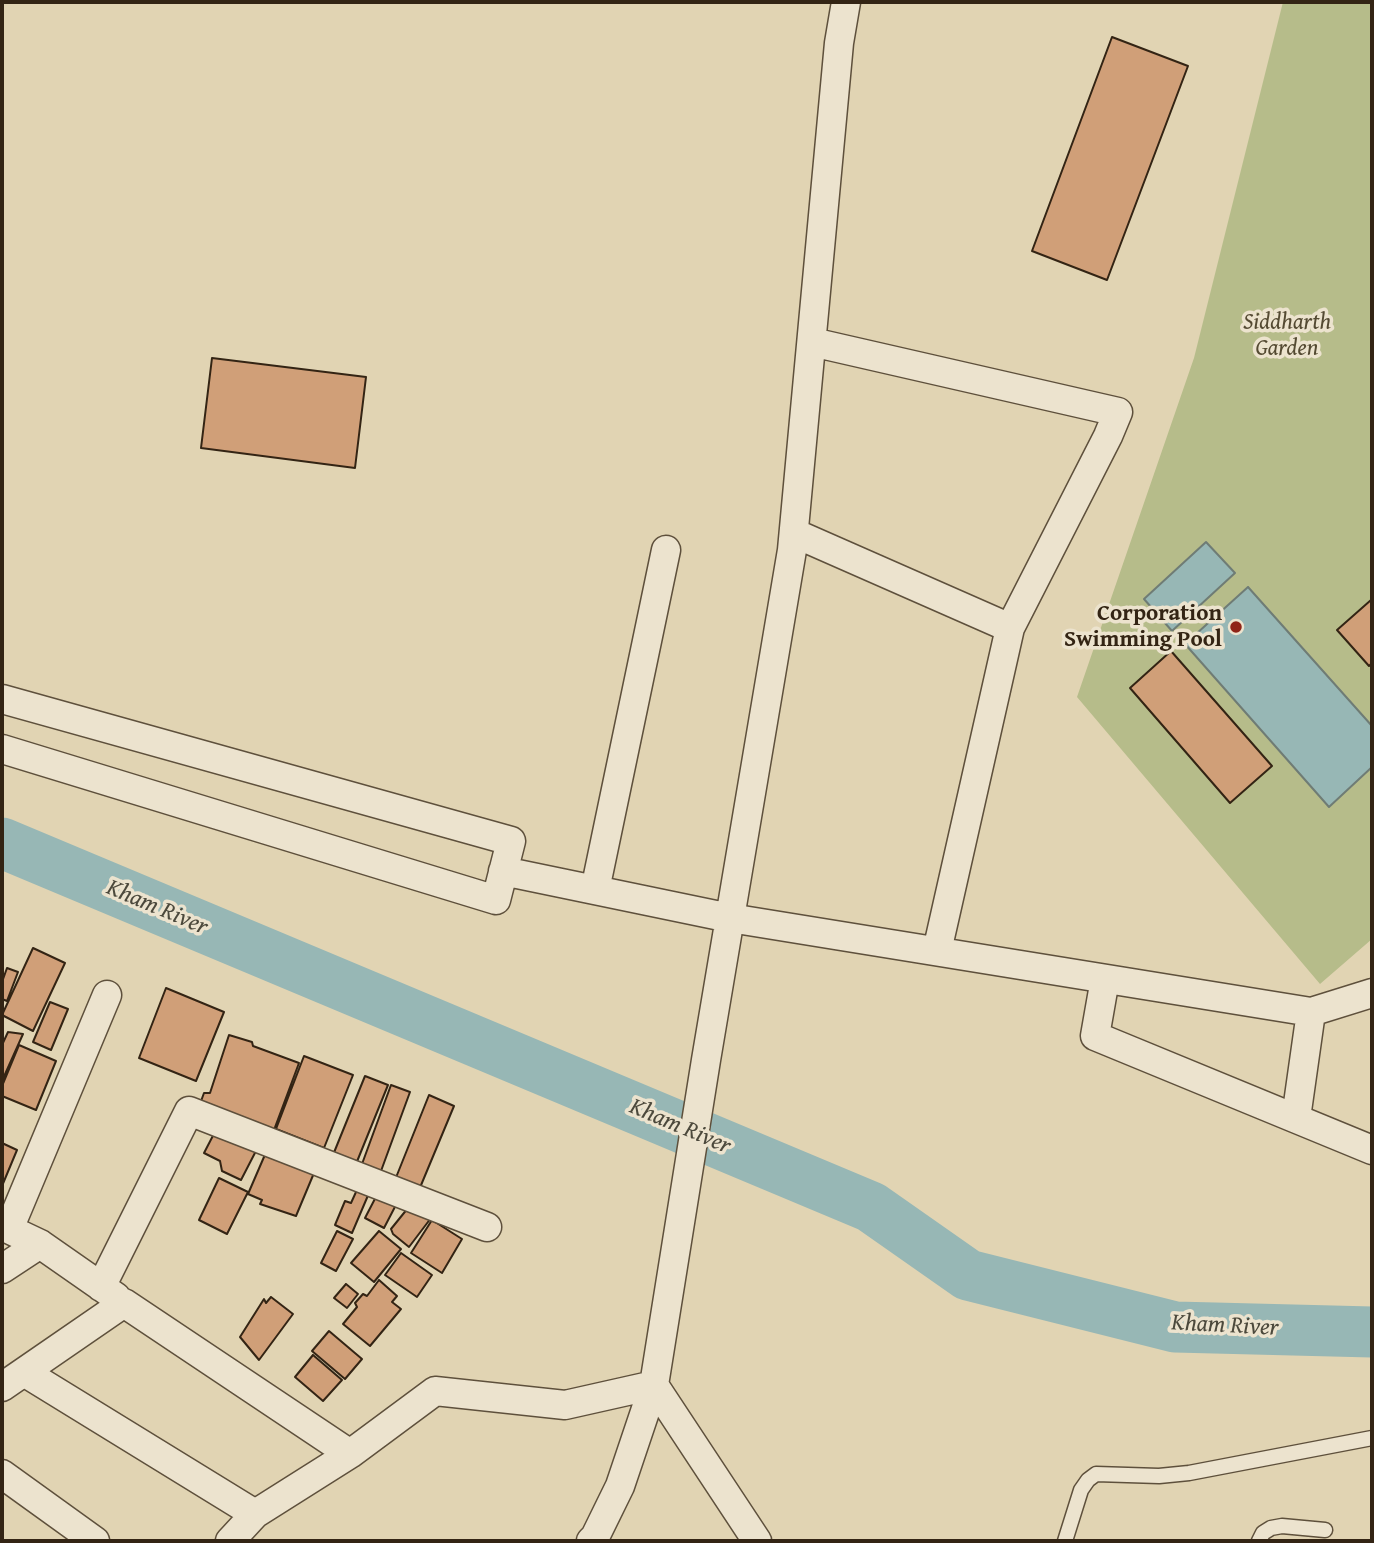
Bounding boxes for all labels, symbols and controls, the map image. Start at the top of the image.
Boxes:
park label: Siddharth Garden [1243,309,1331,363]
place label: Corporation Swimming Pool [1064,600,1222,654]
marker: Corporation Swimming Pool [1228,619,1244,635]
water label: Kham River [102,874,212,942]
water label: Kham River [625,1093,735,1161]
water label: Kham River [1171,1309,1279,1343]

